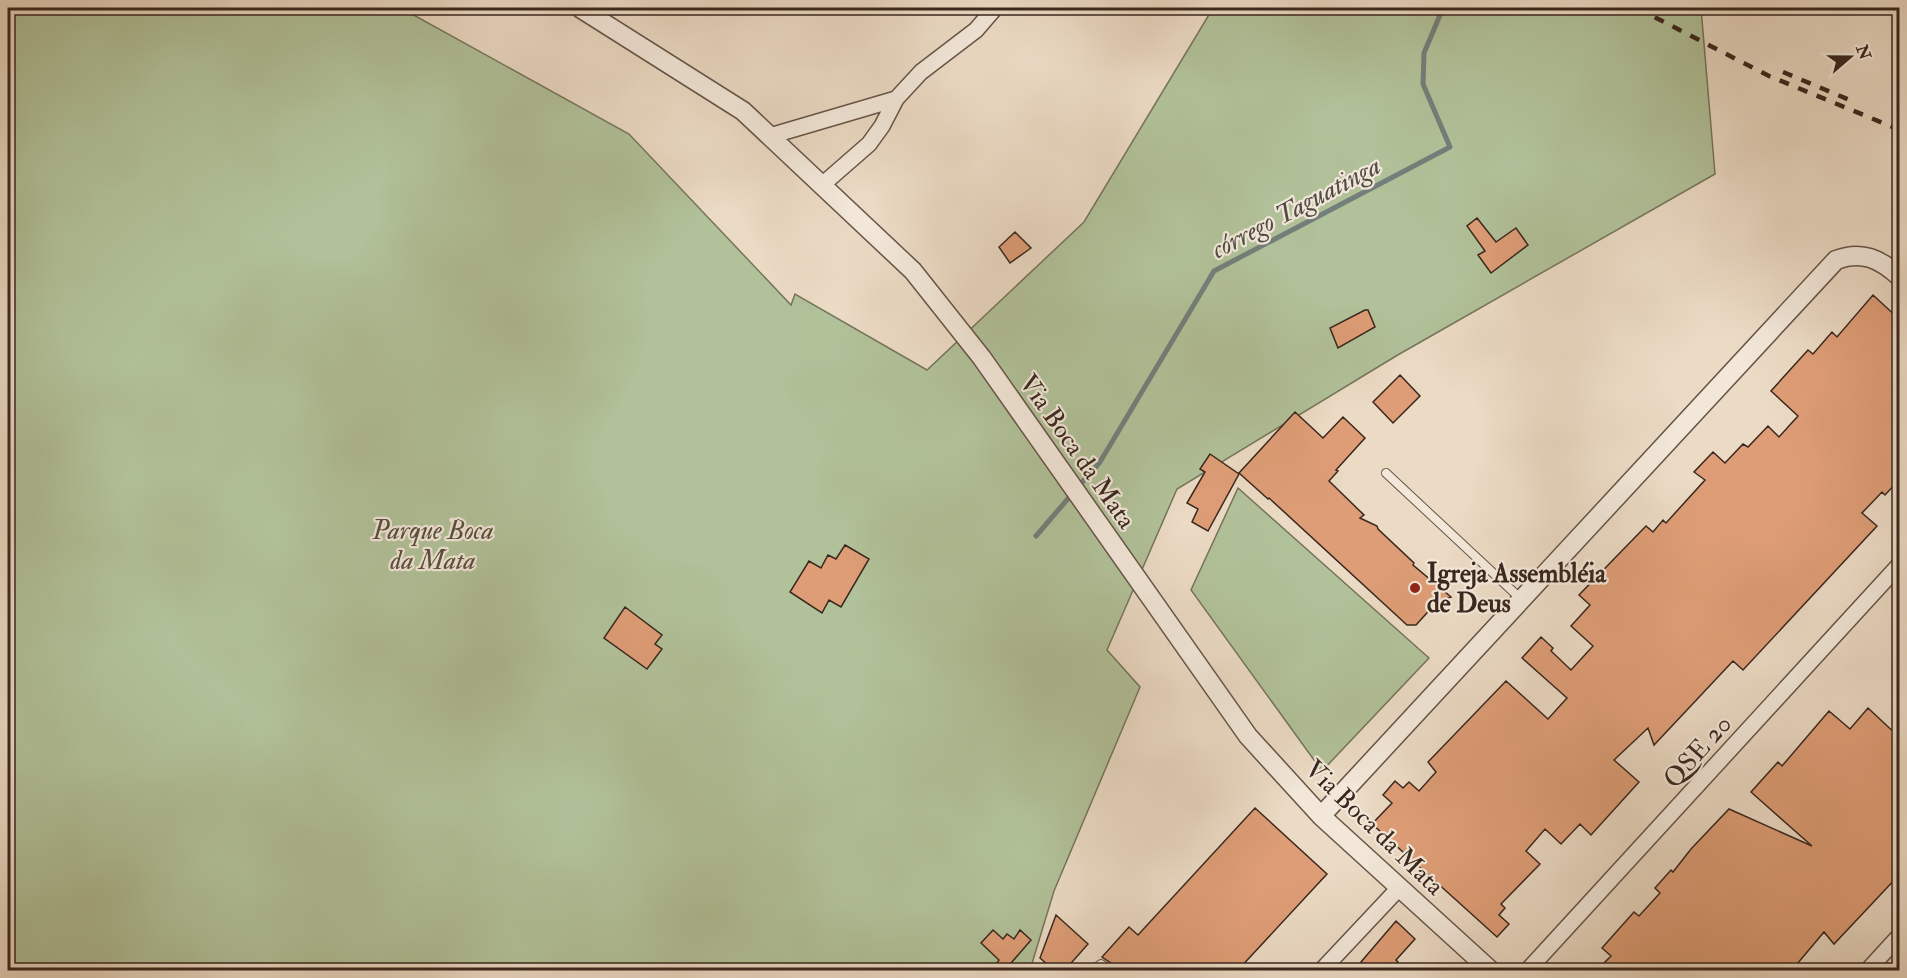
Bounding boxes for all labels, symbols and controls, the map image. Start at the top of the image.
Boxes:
north arrow [1820,27,1880,87]
text: N [1851,41,1875,63]
water label: córrego Taguatinga [1206,149,1386,266]
street label: Via Boca da Mata [1012,368,1142,535]
park label: Parque Boca da Mata [371,515,494,577]
place label: Igreja Assembléia de Deus [1427,558,1607,620]
marker: Igreja Assembléia de Deus [1408,581,1422,595]
street label: QSE 20 [1657,709,1739,795]
street label: Via Boca da Mata [1298,753,1451,902]

